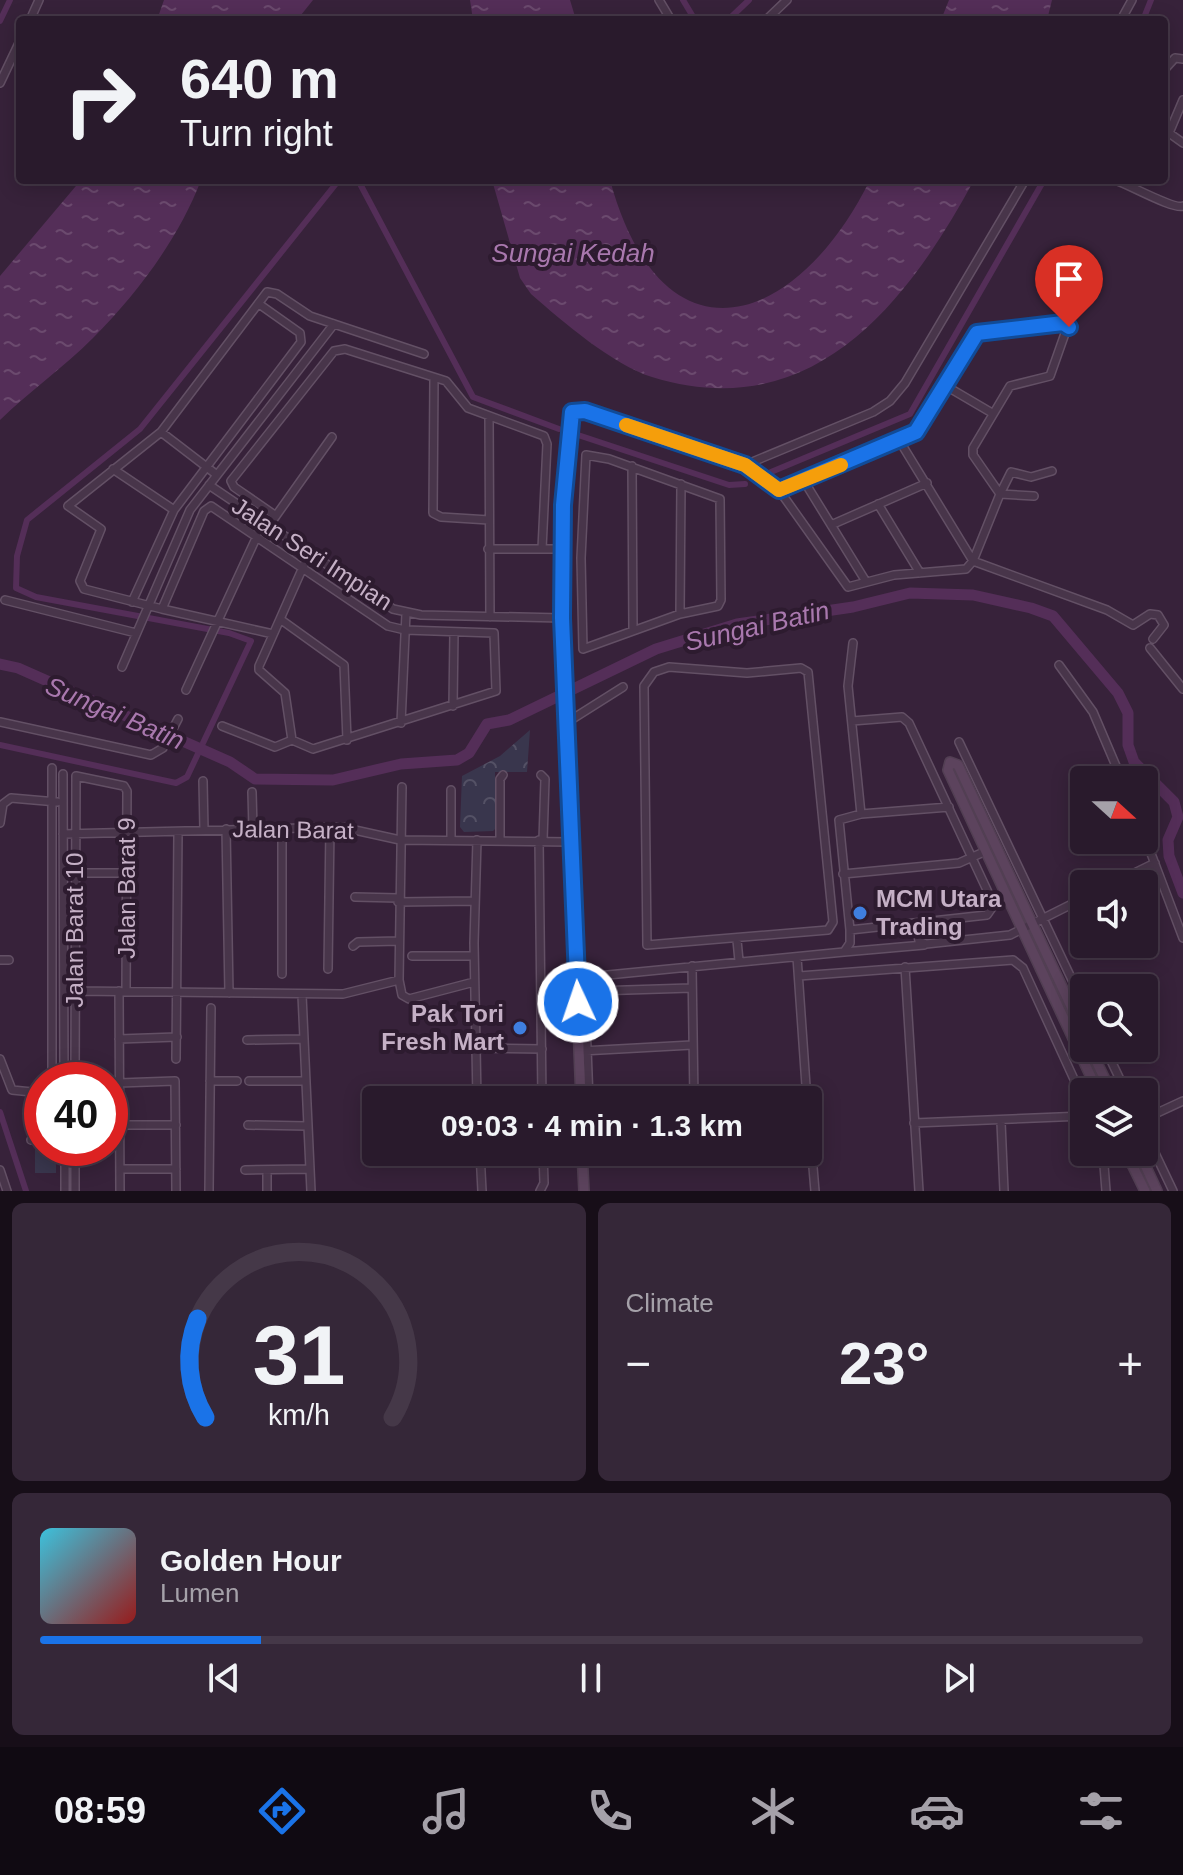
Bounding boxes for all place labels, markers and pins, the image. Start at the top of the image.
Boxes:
pin [1035,245,1103,327]
place label: MCM Utara Trading [876,885,1002,940]
marker: MCM Utara Trading [851,904,869,922]
place label: Pak Tori Fresh Mart [381,1000,504,1055]
marker: Pak Tori Fresh Mart [511,1019,529,1037]

